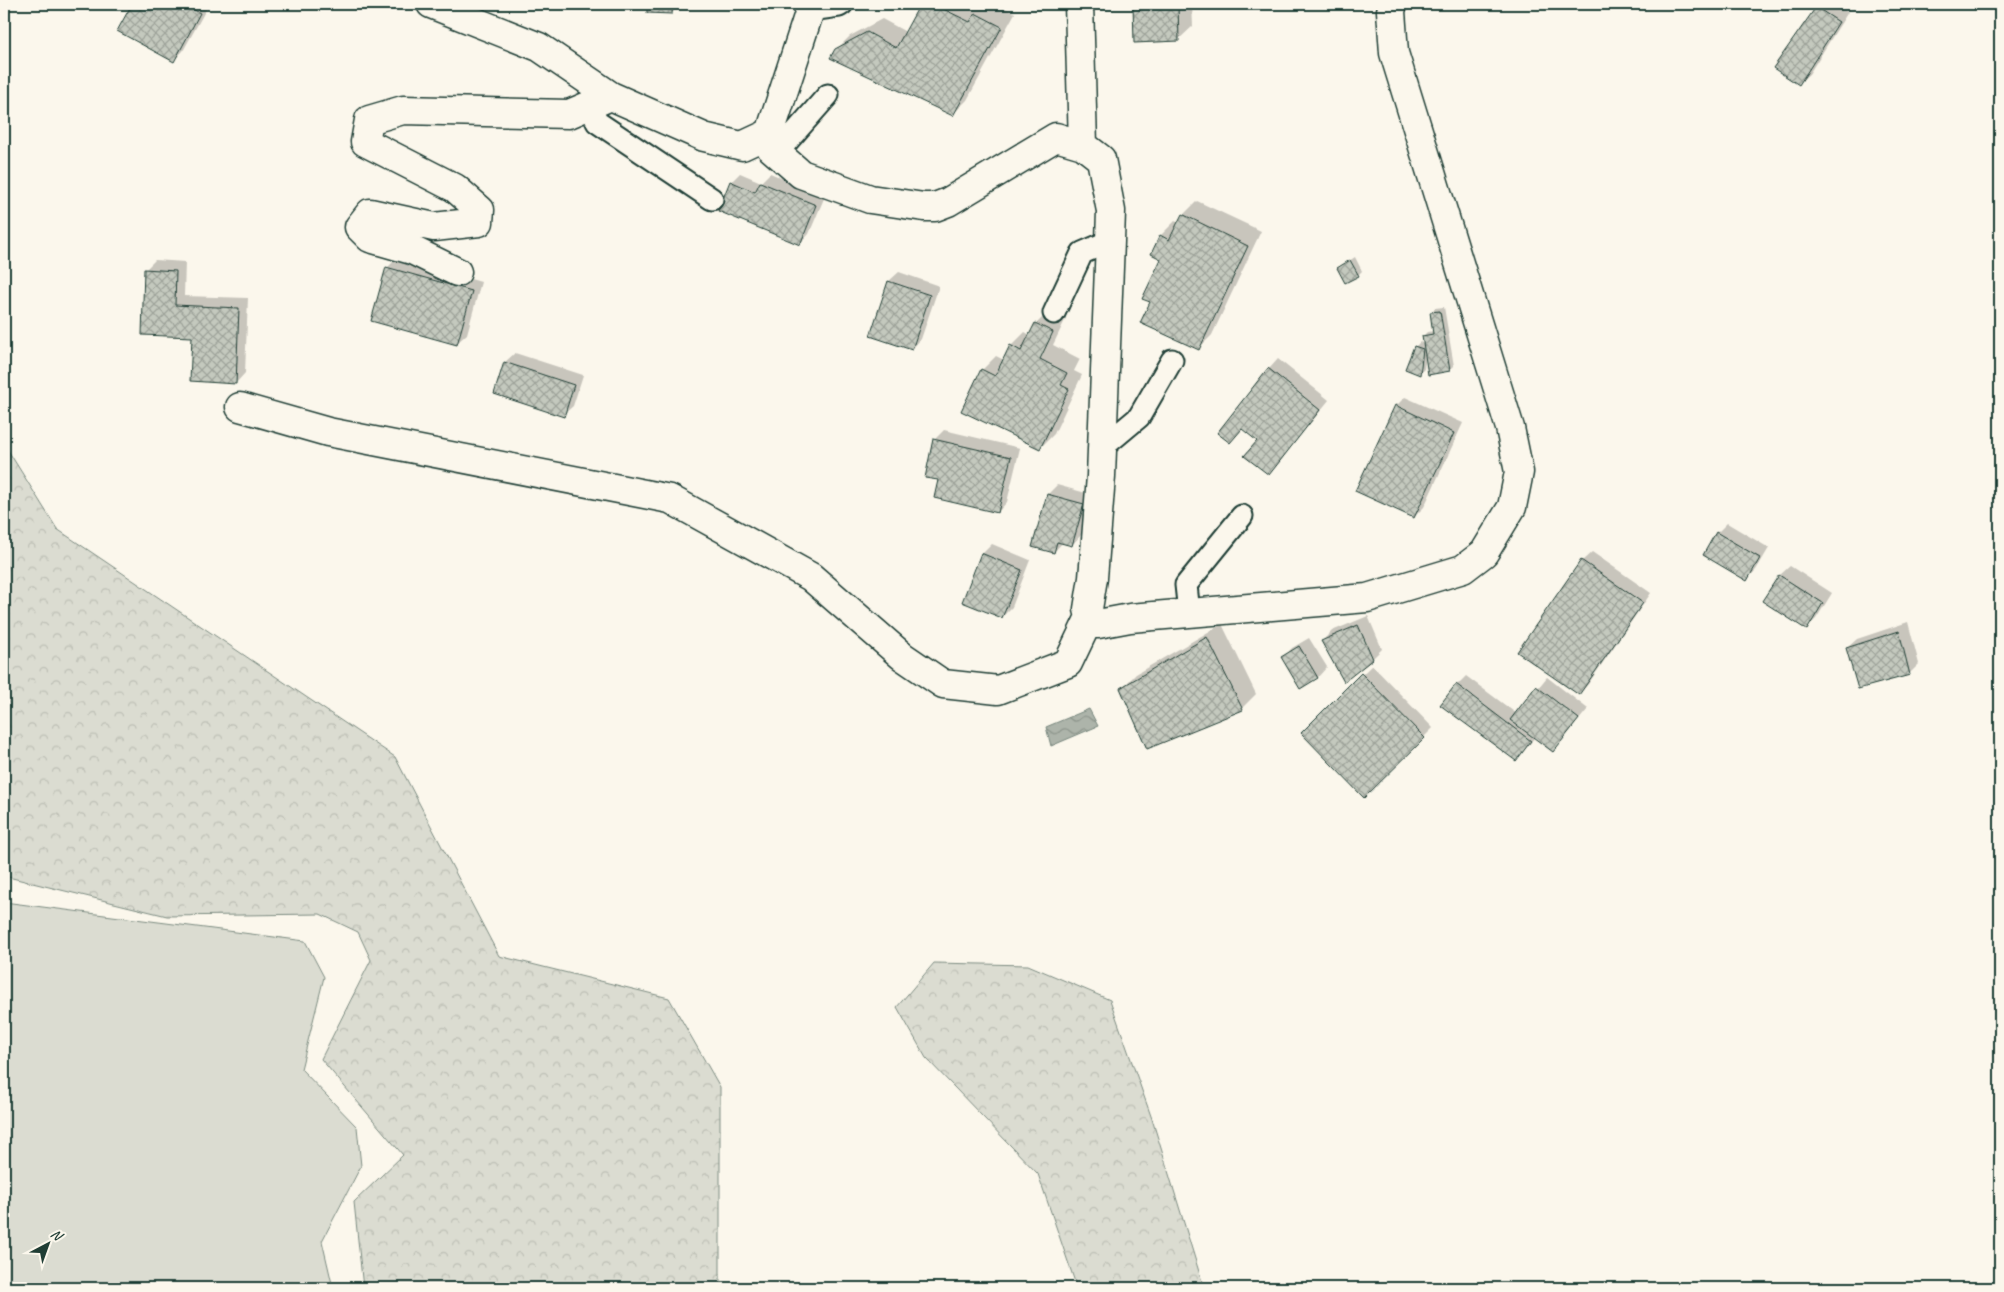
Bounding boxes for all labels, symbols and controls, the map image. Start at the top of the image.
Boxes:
north arrow [22,1220,72,1270]
text: N [47,1225,67,1245]

